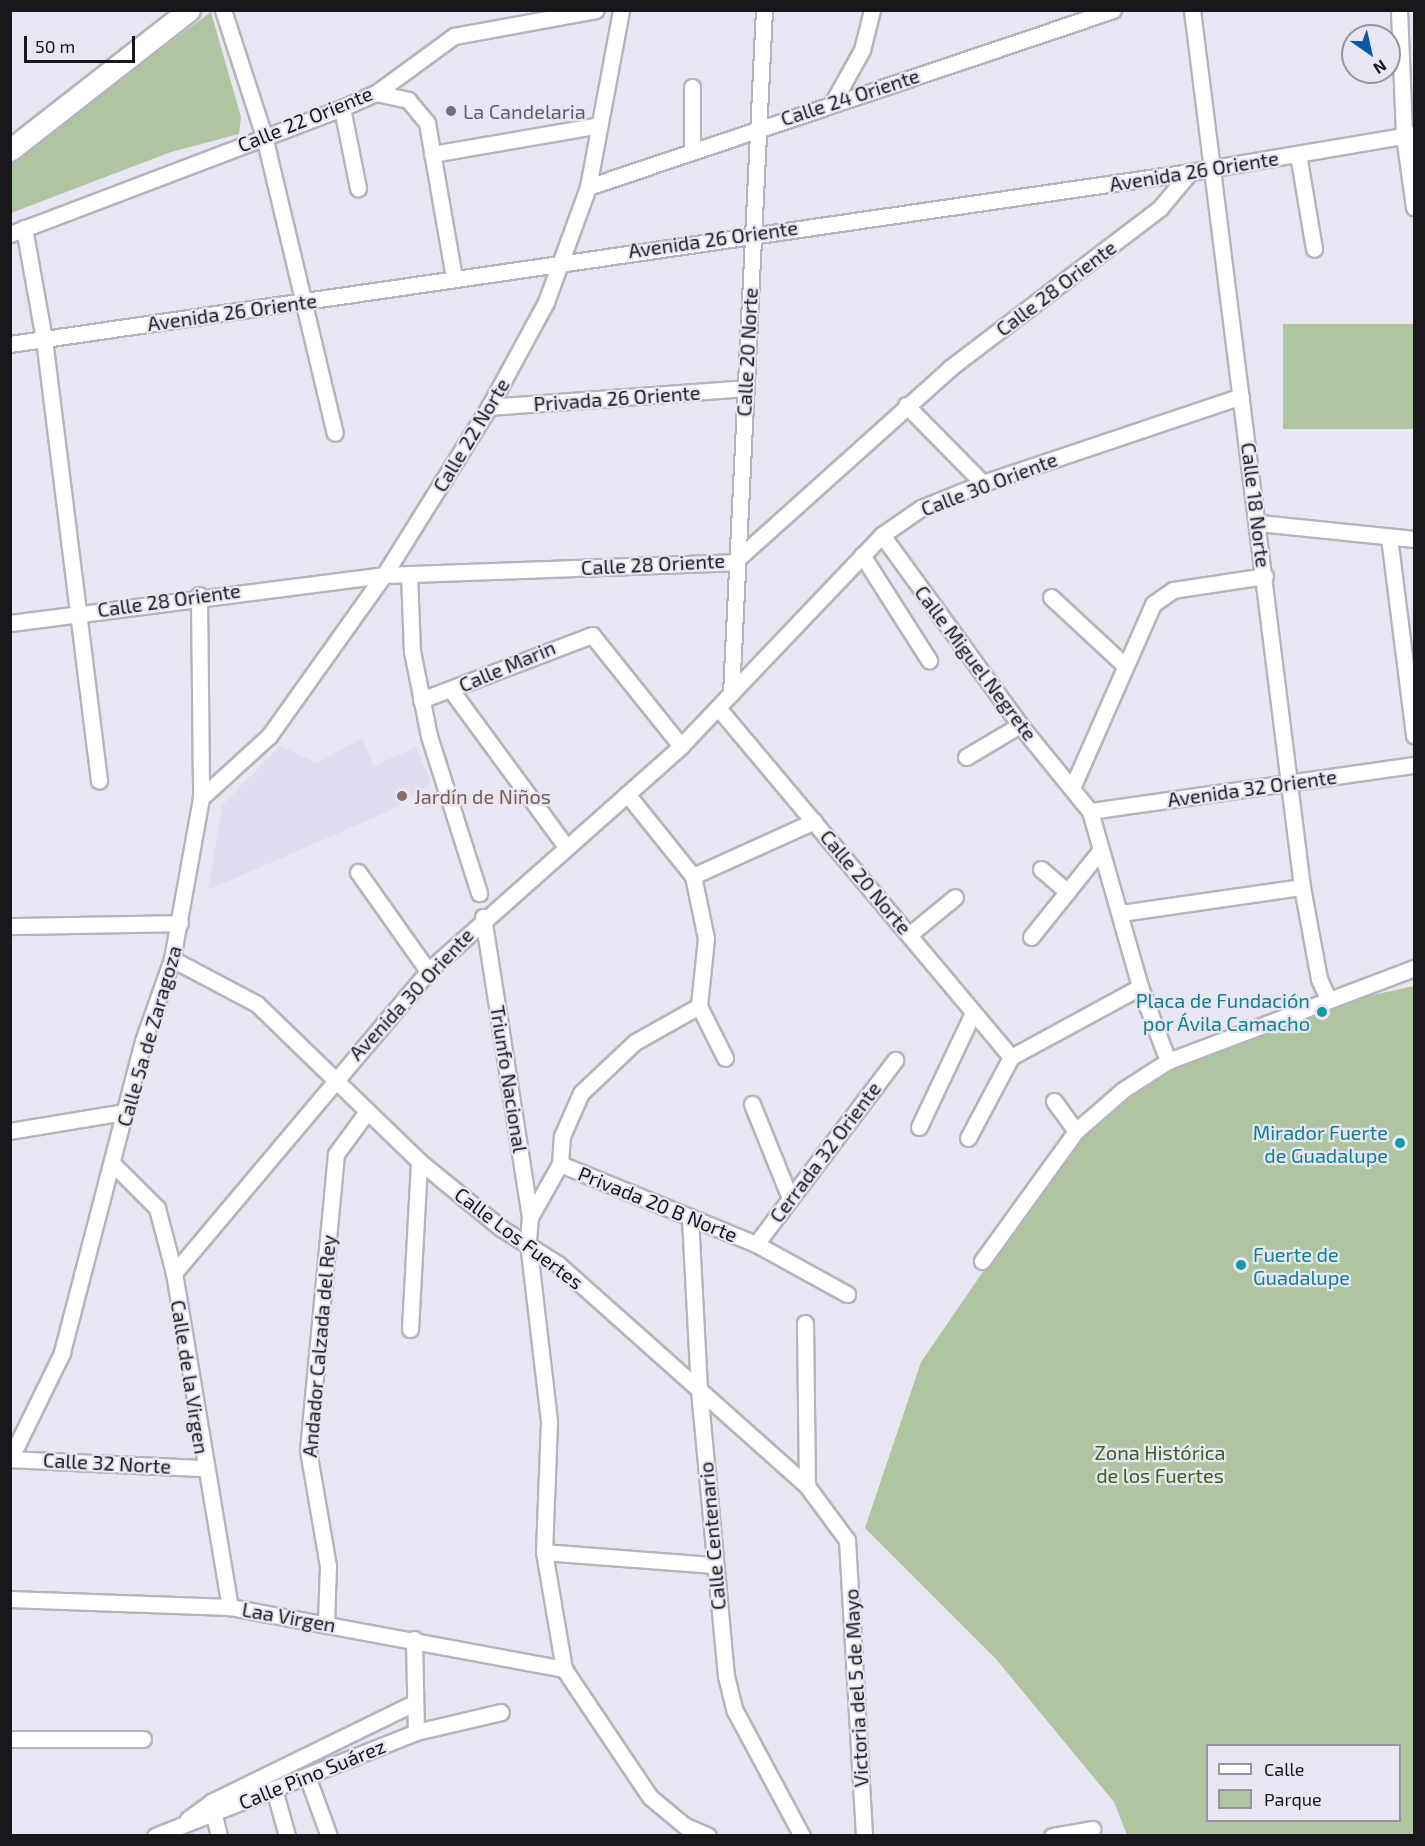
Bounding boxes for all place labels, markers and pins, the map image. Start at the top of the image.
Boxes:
place label: La Candelaria [463,99,586,123]
marker: La Candelaria [444,104,458,118]
place label: Jardín de Niños [414,784,551,808]
marker: Jardín de Niños [395,789,409,803]
place label: Placa de Fundación por Ávila Camacho [1136,988,1310,1035]
marker: Placa de Fundación por Ávila Camacho [1315,1005,1329,1019]
place label: Mirador Fuerte de Guadalupe [1252,1120,1388,1167]
marker: Mirador Fuerte de Guadalupe [1393,1136,1407,1150]
place label: Fuerte de Guadalupe [1253,1242,1350,1289]
marker: Fuerte de Guadalupe [1234,1258,1248,1272]

